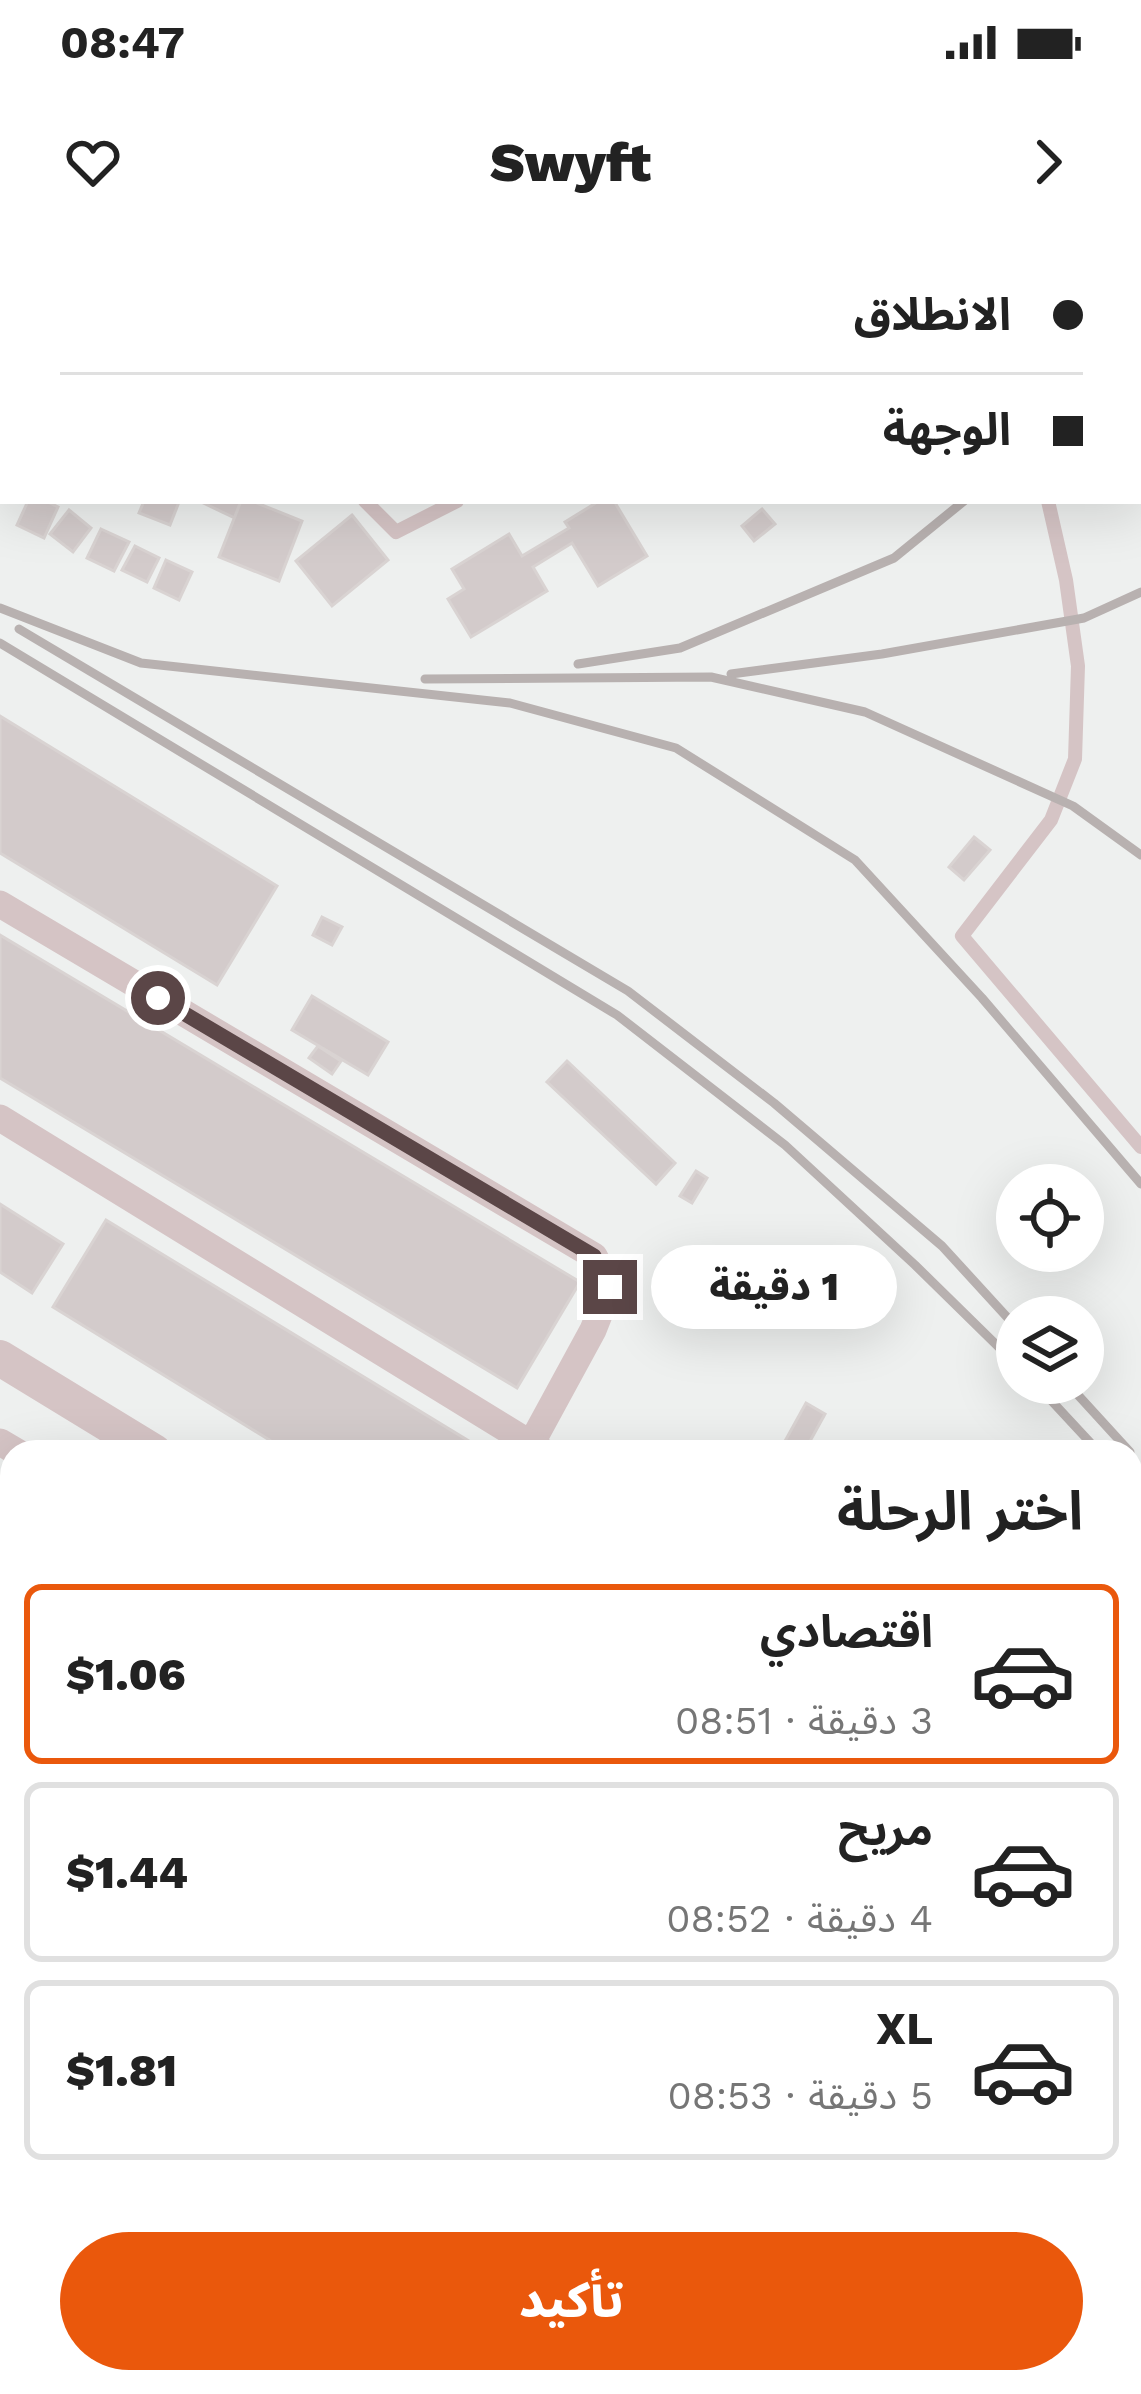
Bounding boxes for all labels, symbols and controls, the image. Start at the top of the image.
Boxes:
text: 08:47 [60,16,185,69]
icon: heart [60,129,126,195]
icon: forward [1015,129,1081,195]
text: Swyft [490,131,651,194]
text: الانطلاق [854,288,1011,341]
text: الوجهة [883,403,1011,456]
route start [131,971,185,1025]
map controls [996,1164,1104,1404]
button: locate [996,1164,1104,1272]
callout: 1 دقيقة [652,1245,898,1329]
route end [583,1260,637,1314]
text: 1 دقيقة [709,1264,839,1309]
button: layers [996,1296,1104,1404]
text: اختر الرحلة [837,1480,1083,1543]
text: اقتصادي [760,1605,933,1658]
icon: car [969,1620,1077,1728]
text: $1.06 [66,1648,186,1701]
text: 3 دقيقة · 08:51 [675,1698,933,1743]
text: مريح [838,1803,933,1856]
icon: car [969,1818,1077,1926]
text: $1.44 [66,1846,188,1899]
text: 4 دقيقة · 08:52 [666,1896,933,1941]
text: XL [876,2002,933,2055]
icon: car [969,2016,1077,2124]
text: $1.81 [66,2044,177,2097]
text: 5 دقيقة · 08:53 [667,2073,933,2118]
button: تأكيد [60,2232,1083,2370]

